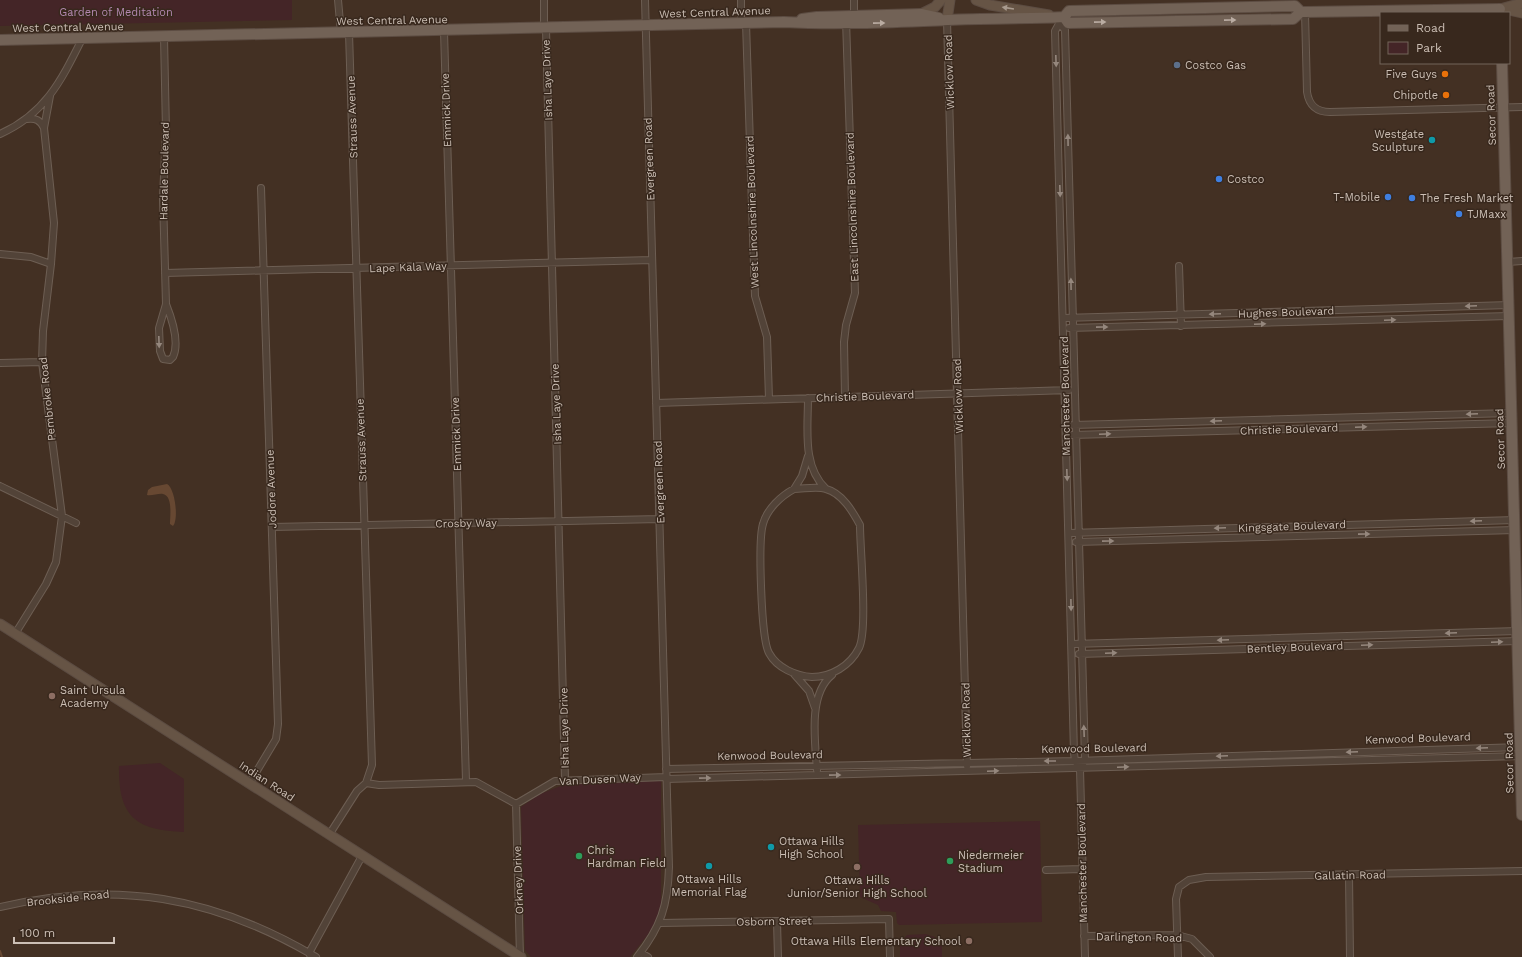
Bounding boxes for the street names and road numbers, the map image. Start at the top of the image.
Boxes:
street label: West Central Avenue [659,4,771,21]
street label: West Central Avenue [336,13,448,28]
street label: West Central Avenue [12,20,124,35]
street label: Wicklow Road [942,34,957,110]
street label: Isha Laye Drive [540,39,555,121]
street label: Emmick Drive [439,73,454,147]
street label: Strauss Avenue [345,75,360,159]
street label: Secor Road [1484,84,1499,146]
street label: Evergreen Road [642,117,657,201]
street label: Hardale Boulevard [157,122,172,220]
street label: East Lincolnshire Boulevard [843,132,862,282]
street label: West Lincolnshire Boulevard [743,135,762,289]
street label: Lape Kala Way [369,260,447,275]
street label: Hughes Boulevard [1238,304,1334,321]
street label: Manchester Boulevard [1058,336,1073,456]
street label: Pembroke Road [37,356,58,442]
street label: Wicklow Road [951,358,966,434]
street label: Isha Laye Drive [549,363,564,445]
street label: Christie Boulevard [816,388,914,405]
street label: Emmick Drive [449,397,464,471]
street label: Strauss Avenue [354,398,369,482]
street label: Secor Road [1493,408,1508,470]
street label: Christie Boulevard [1240,421,1338,438]
street label: Evergreen Road [652,440,667,524]
street label: Jodore Avenue [264,449,279,529]
street label: Crosby Way [435,516,497,531]
street label: Kingsgate Boulevard [1238,518,1346,535]
street label: Bentley Boulevard [1247,639,1344,656]
street label: Wicklow Road [959,682,974,758]
street label: Isha Laye Drive [557,687,572,769]
street label: Kenwood Boulevard [1365,730,1471,747]
street label: Secor Road [1502,732,1517,794]
street label: Kenwood Boulevard [1041,741,1147,756]
street label: Kenwood Boulevard [717,748,823,763]
street label: Indian Road [237,759,297,804]
street label: Van Dusen Way [559,771,642,788]
street label: Manchester Boulevard [1075,803,1090,923]
street label: Orkney Drive [511,846,526,914]
street label: Gallatin Road [1314,868,1386,883]
street label: Brookside Road [26,888,110,909]
street label: Osborn Street [736,914,812,929]
street label: Darlington Road [1096,930,1182,945]

